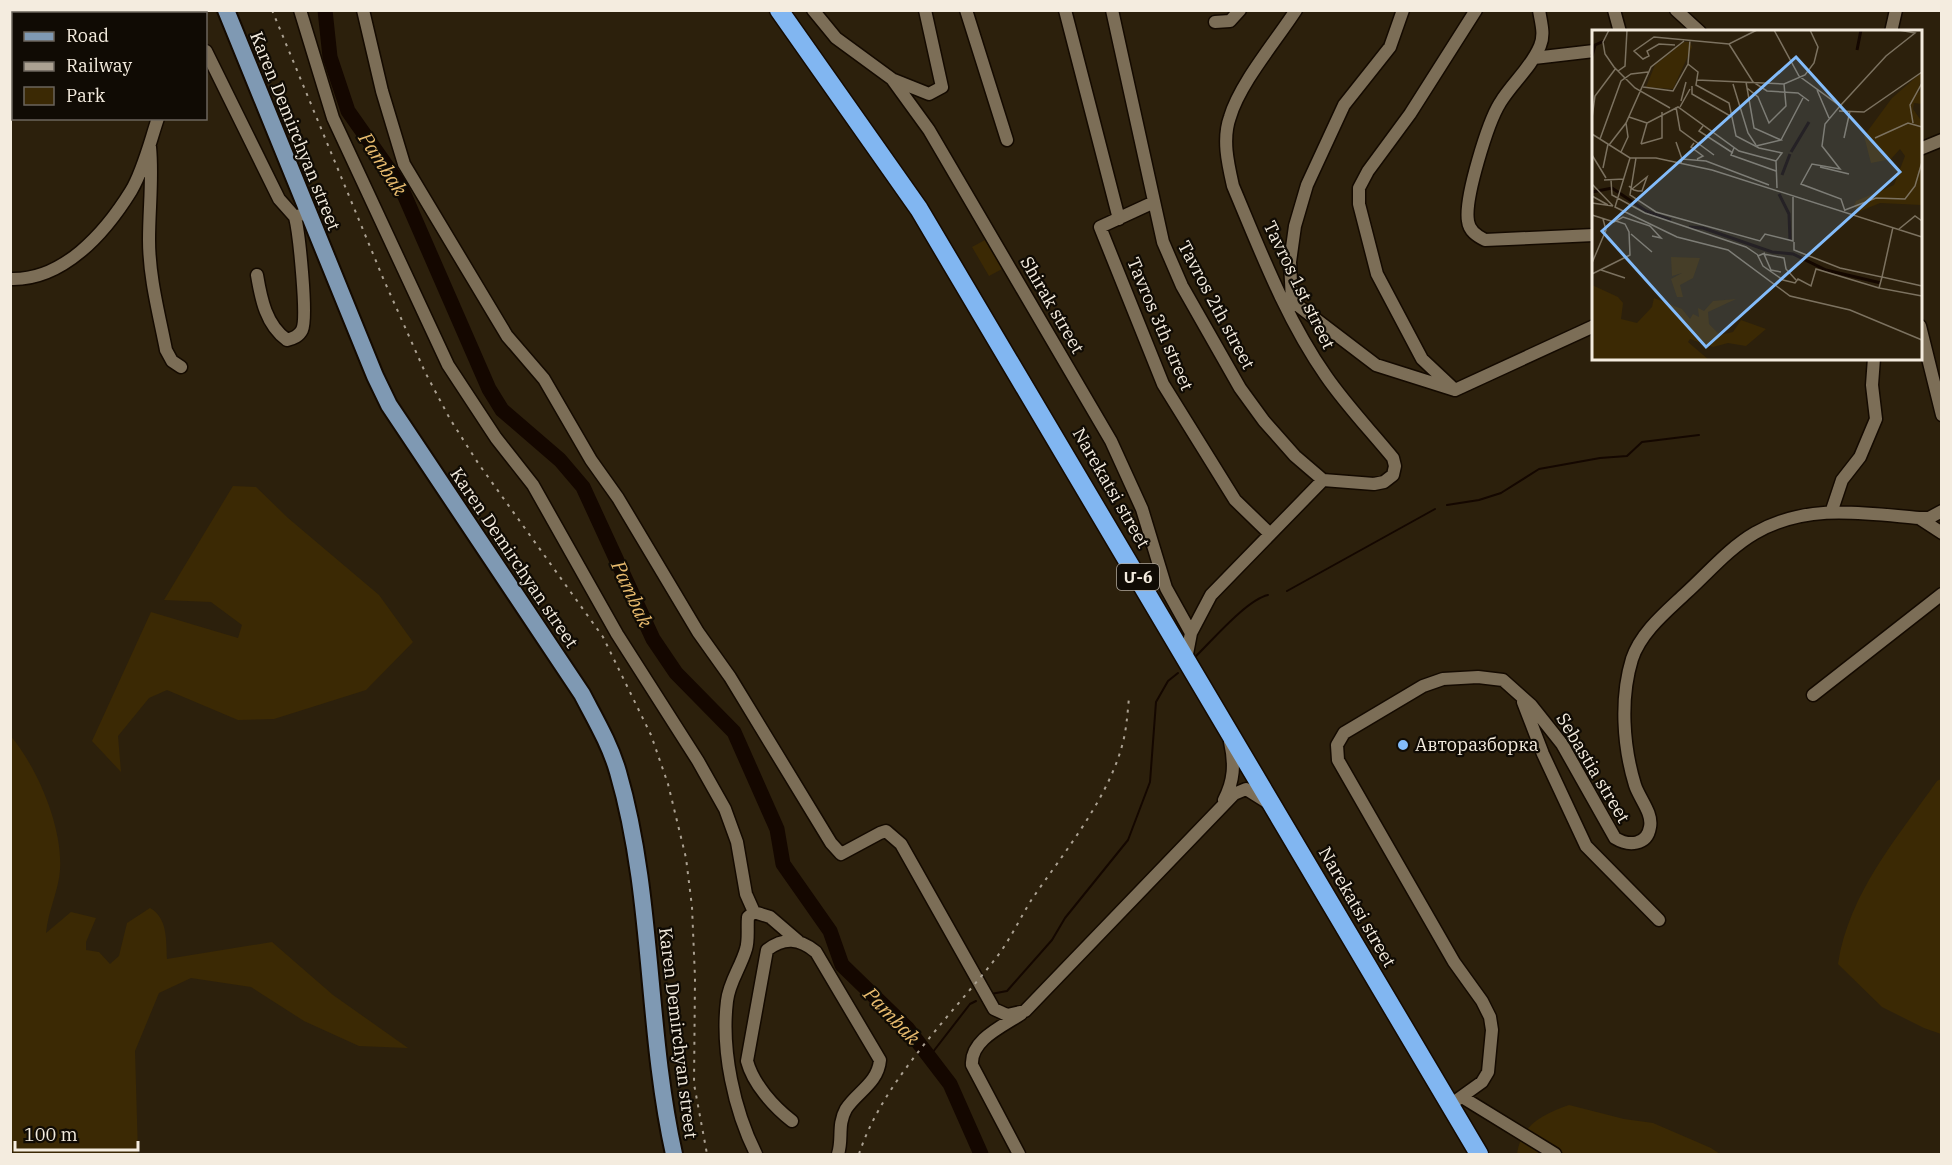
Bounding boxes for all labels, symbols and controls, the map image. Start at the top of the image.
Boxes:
legend [12,12,207,120]
text: Road [66,24,109,47]
street label: Karen Demirchyan street [245,28,346,234]
inset map [1592,30,1922,360]
text: Railway [66,54,132,77]
text: Park [66,84,106,107]
water label: Pambak [352,126,414,201]
street label: Tavros 1st street [1258,217,1340,353]
street label: Tavros 2th street [1173,236,1260,373]
street label: Shirak street [1015,252,1090,358]
street label: Tavros 3th street [1122,254,1199,394]
street label: Narekatsi street [1068,423,1155,552]
street label: Karen Demirchyan street [445,463,583,652]
water label: Pambak [605,555,660,632]
road number: Մ-6 [1117,564,1159,590]
street label: Sebastia street [1552,709,1635,827]
place label: Авторазборка [1415,733,1539,756]
marker: Авторазборка [1396,738,1410,752]
street label: Narekatsi street [1314,842,1401,971]
street label: Karen Demirchyan street [654,926,703,1140]
water label: Pambak [857,980,927,1051]
scale bar [15,1114,138,1152]
text: 100 m [24,1123,78,1146]

